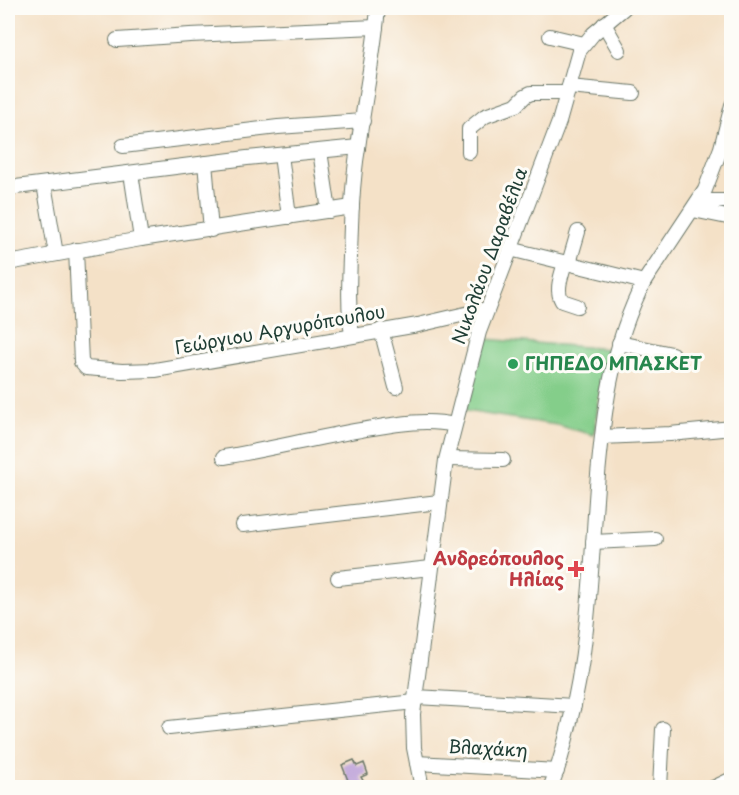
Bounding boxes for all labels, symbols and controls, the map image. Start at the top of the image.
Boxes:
street label: Νικολάου Δαραβέλια [444,163,533,348]
street label: Γεώργιου Αργυρόπουλου [172,297,387,360]
place label: ΓΗΠΕΔΟ ΜΠΑΣΚΕΤ [525,349,702,376]
marker: ΓΗΠΕΔΟ ΜΠΑΣΚΕΤ [506,357,520,371]
place label: Ανδρεόπουλος Ηλίας [433,544,564,592]
marker: Ανδρεόπουλος Ηλίας [569,562,583,576]
street label: Βλαχάκη [448,732,529,763]

